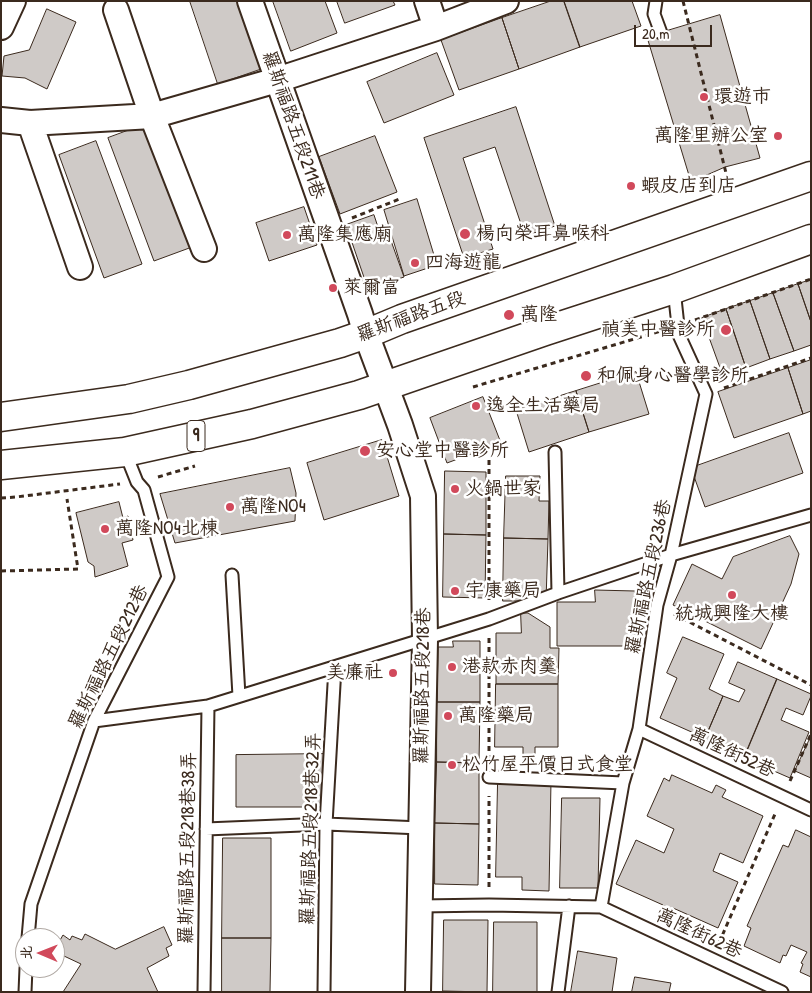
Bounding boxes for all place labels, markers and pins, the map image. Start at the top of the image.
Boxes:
place label: 環遊市 [714,86,771,108]
marker: 環遊市 [698,91,710,103]
place label: 萬隆里辦公室 [654,125,768,147]
marker: 萬隆里辦公室 [772,130,784,142]
place label: 蝦皮店到店 [641,175,736,197]
marker: 蝦皮店到店 [625,180,637,192]
place label: 楊向榮耳鼻喉科 [476,223,609,245]
place label: 萬隆集應廟 [297,224,392,246]
marker: 楊向榮耳鼻喉科 [458,227,472,241]
marker: 萬隆集應廟 [281,229,293,241]
place label: 四海遊龍 [425,252,501,274]
marker: 四海遊龍 [409,257,421,269]
place label: 萊爾富 [343,277,400,299]
marker: 萊爾富 [327,282,339,294]
place label: 萬隆 [520,304,558,326]
marker: 萬隆 [502,308,516,322]
place label: 禎美中醫診所 [601,319,715,341]
marker: 禎美中醫診所 [719,323,733,337]
place label: 和佩身心醫學診所 [597,365,749,387]
marker: 和佩身心醫學診所 [579,369,593,383]
place label: 逸全生活藥局 [486,395,600,417]
marker: 逸全生活藥局 [470,400,482,412]
place label: 安心堂中醫診所 [376,440,509,462]
marker: 安心堂中醫診所 [358,444,372,458]
place label: 火鍋世家 [465,478,541,500]
marker: 火鍋世家 [449,483,461,495]
place label: 萬隆NO4 [240,496,306,518]
marker: 萬隆NO4 [224,501,236,513]
place label: 萬隆NO4北棟 [115,518,219,540]
marker: 萬隆NO4北棟 [99,523,111,535]
place label: 宇康藥局 [465,580,541,602]
marker: 宇康藥局 [449,585,461,597]
marker: 統城興隆大樓 [726,589,738,601]
place label: 統城興隆大樓 [675,603,789,625]
place label: 港款赤肉羹 [462,656,557,678]
marker: 港款赤肉羹 [446,661,458,673]
place label: 美廉社 [326,662,383,684]
marker: 美廉社 [387,667,399,679]
place label: 萬隆藥局 [458,705,534,727]
marker: 萬隆藥局 [442,710,454,722]
place label: 松竹屋平價日式食堂 [462,754,633,776]
marker: 松竹屋平價日式食堂 [446,759,458,771]

